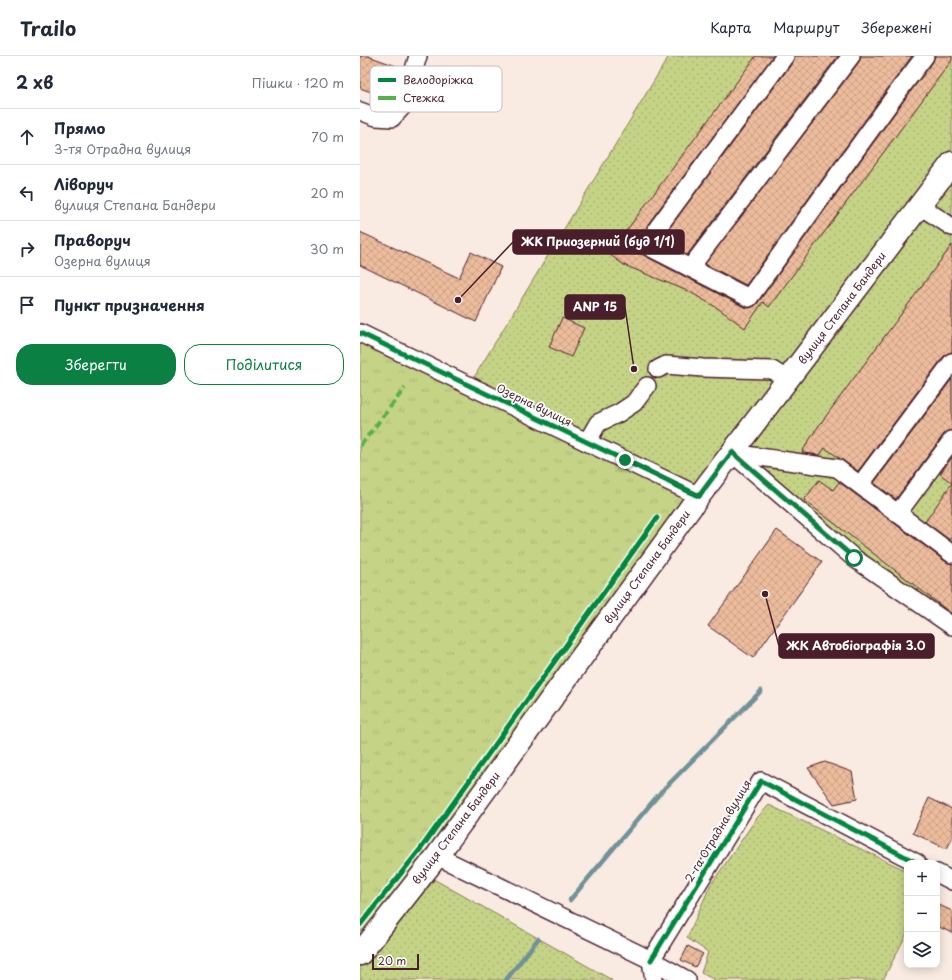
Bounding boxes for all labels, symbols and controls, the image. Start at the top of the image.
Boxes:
text: Trailo [20,14,76,42]
text: Карта [710,17,751,38]
text: Маршрут [773,17,840,38]
text: Збережені [862,17,932,38]
legend [370,66,502,112]
text: 2 хв [16,69,53,95]
text: Велодоріжка [403,71,473,88]
text: Пішки · 120 m [252,73,344,92]
text: Стежка [403,89,445,106]
text: Прямо [54,116,105,139]
icon: ahead [16,126,38,148]
text: 70 m [311,127,344,146]
text: 3-тя Отрадна вулиця [54,139,191,158]
text: Ліворуч [54,172,114,195]
icon: left [16,182,38,204]
text: 20 m [310,183,344,202]
text: вулиця Степана Бандери [54,195,216,214]
text: Праворуч [54,228,131,251]
callout: ЖК Приозерний (буд 1/1) [513,230,684,254]
text: ЖК Приозерний (буд 1/1) [520,232,675,250]
icon: right [16,238,38,260]
text: 30 m [310,239,344,258]
street label: вулиця Степана Бандери [794,248,890,368]
text: Озерна вулиця [54,251,151,270]
text: Пункт призначення [54,293,205,316]
icon: arrive [16,294,38,316]
callout: ANP 15 [565,295,625,319]
text: ANP 15 [573,297,617,315]
button: Зберегти [16,344,176,385]
button: Поділитися [184,344,344,385]
street label: Озерна вулиця [494,379,575,430]
route end [616,451,634,469]
street label: вулиця Степана Бандери [599,506,694,627]
route start [845,549,863,567]
callout: ЖК Автобіографія 3.0 [779,634,934,658]
text: ЖК Автобіографія 3.0 [785,636,926,654]
street label: вулиця Степана Бандери [408,768,504,888]
street label: 2-га Отрадна вулиця [680,776,755,885]
map controls [904,860,940,968]
button: + [904,860,940,896]
button: − [904,896,940,932]
button: layers [904,932,940,968]
scale bar [372,952,419,971]
text: 20 m [378,952,406,969]

